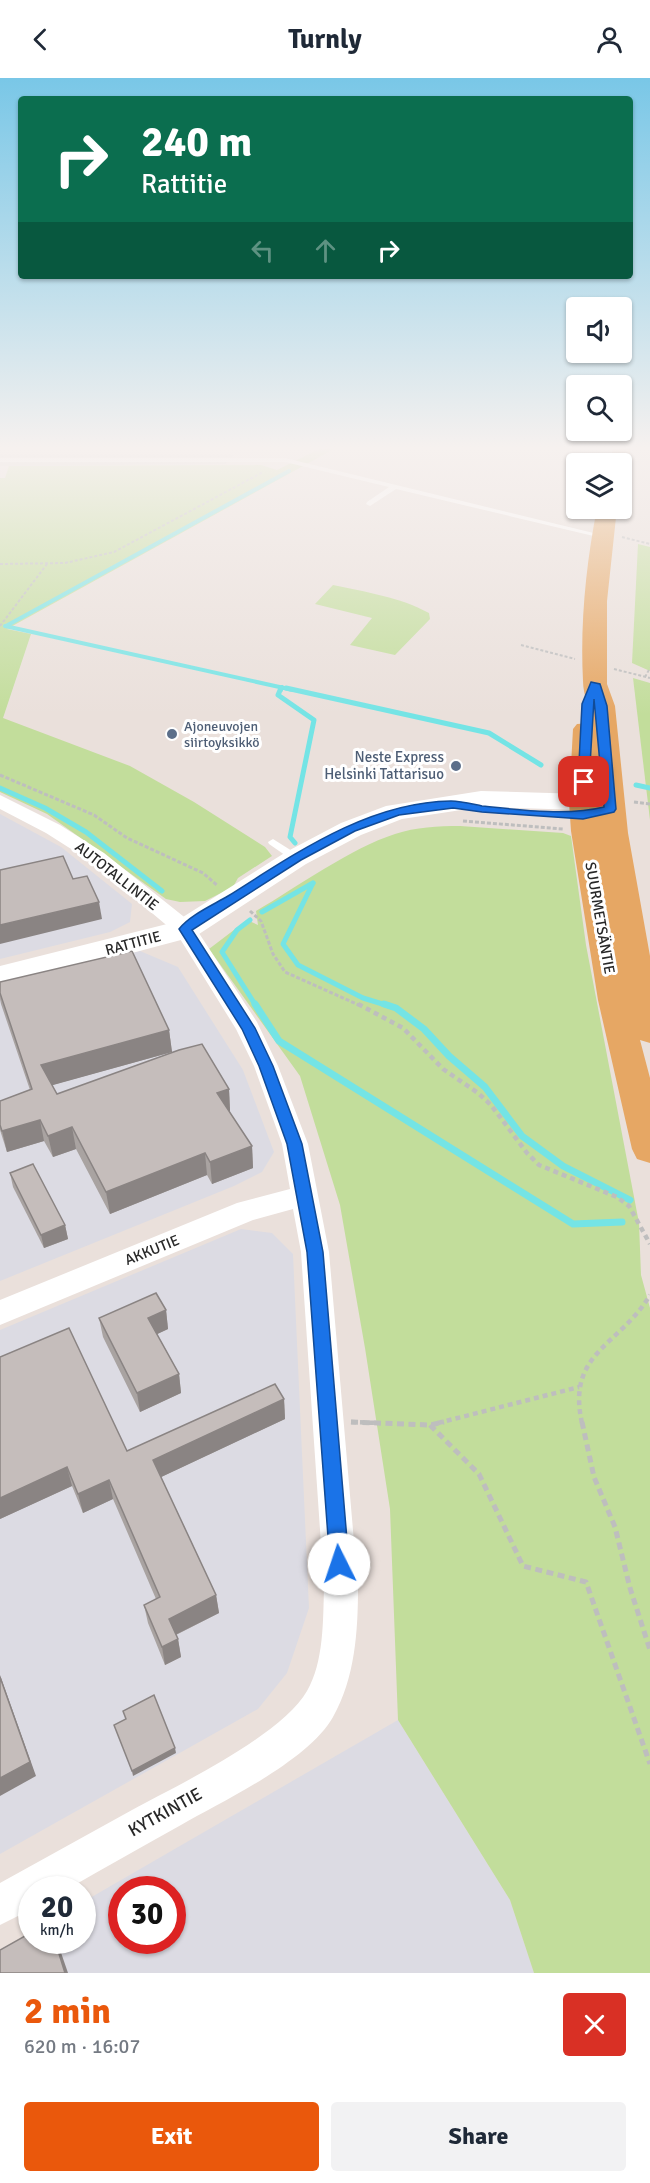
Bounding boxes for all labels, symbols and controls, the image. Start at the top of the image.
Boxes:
icon: back [24,23,57,56]
text: Turnly [288,23,362,56]
icon: person [593,23,626,56]
text: 240 m [141,117,252,168]
icon: right [42,120,120,198]
text: Rattitie [141,168,227,201]
icon: left [246,234,279,267]
icon: ahead [309,234,342,267]
icon: right [372,234,405,267]
map controls [566,297,632,519]
button: sound [566,297,632,363]
button: search [566,375,632,441]
button: layers [566,453,632,519]
place label: Ajoneuvojen siirtoyksikkö [184,718,260,751]
marker: Ajoneuvojen siirtoyksikkö [165,727,179,741]
place label: Neste Express Helsinki Tattarisuo [324,748,444,783]
pin [558,756,609,807]
marker: Neste Express Helsinki Tattarisuo [449,759,463,773]
icon: arrive [567,765,600,798]
street label: AUTOTALLINTIE [72,838,162,914]
street label: SUURMETSÄNTIE [581,861,619,975]
street label: RATTITIE [103,927,163,959]
street label: AKKUTIE [122,1231,182,1269]
position arrow [307,1532,371,1596]
street label: KYTKINTIE [124,1783,206,1841]
speed limit sign: 30 [108,1876,186,1954]
text: 20 [41,1889,73,1926]
text: km/h [40,1921,74,1939]
text: 2 min [24,1989,111,2034]
button: close [563,1993,626,2056]
text: 620 m · 16:07 [24,2034,140,2059]
button: Exit [24,2102,319,2171]
button: Share [331,2102,626,2171]

